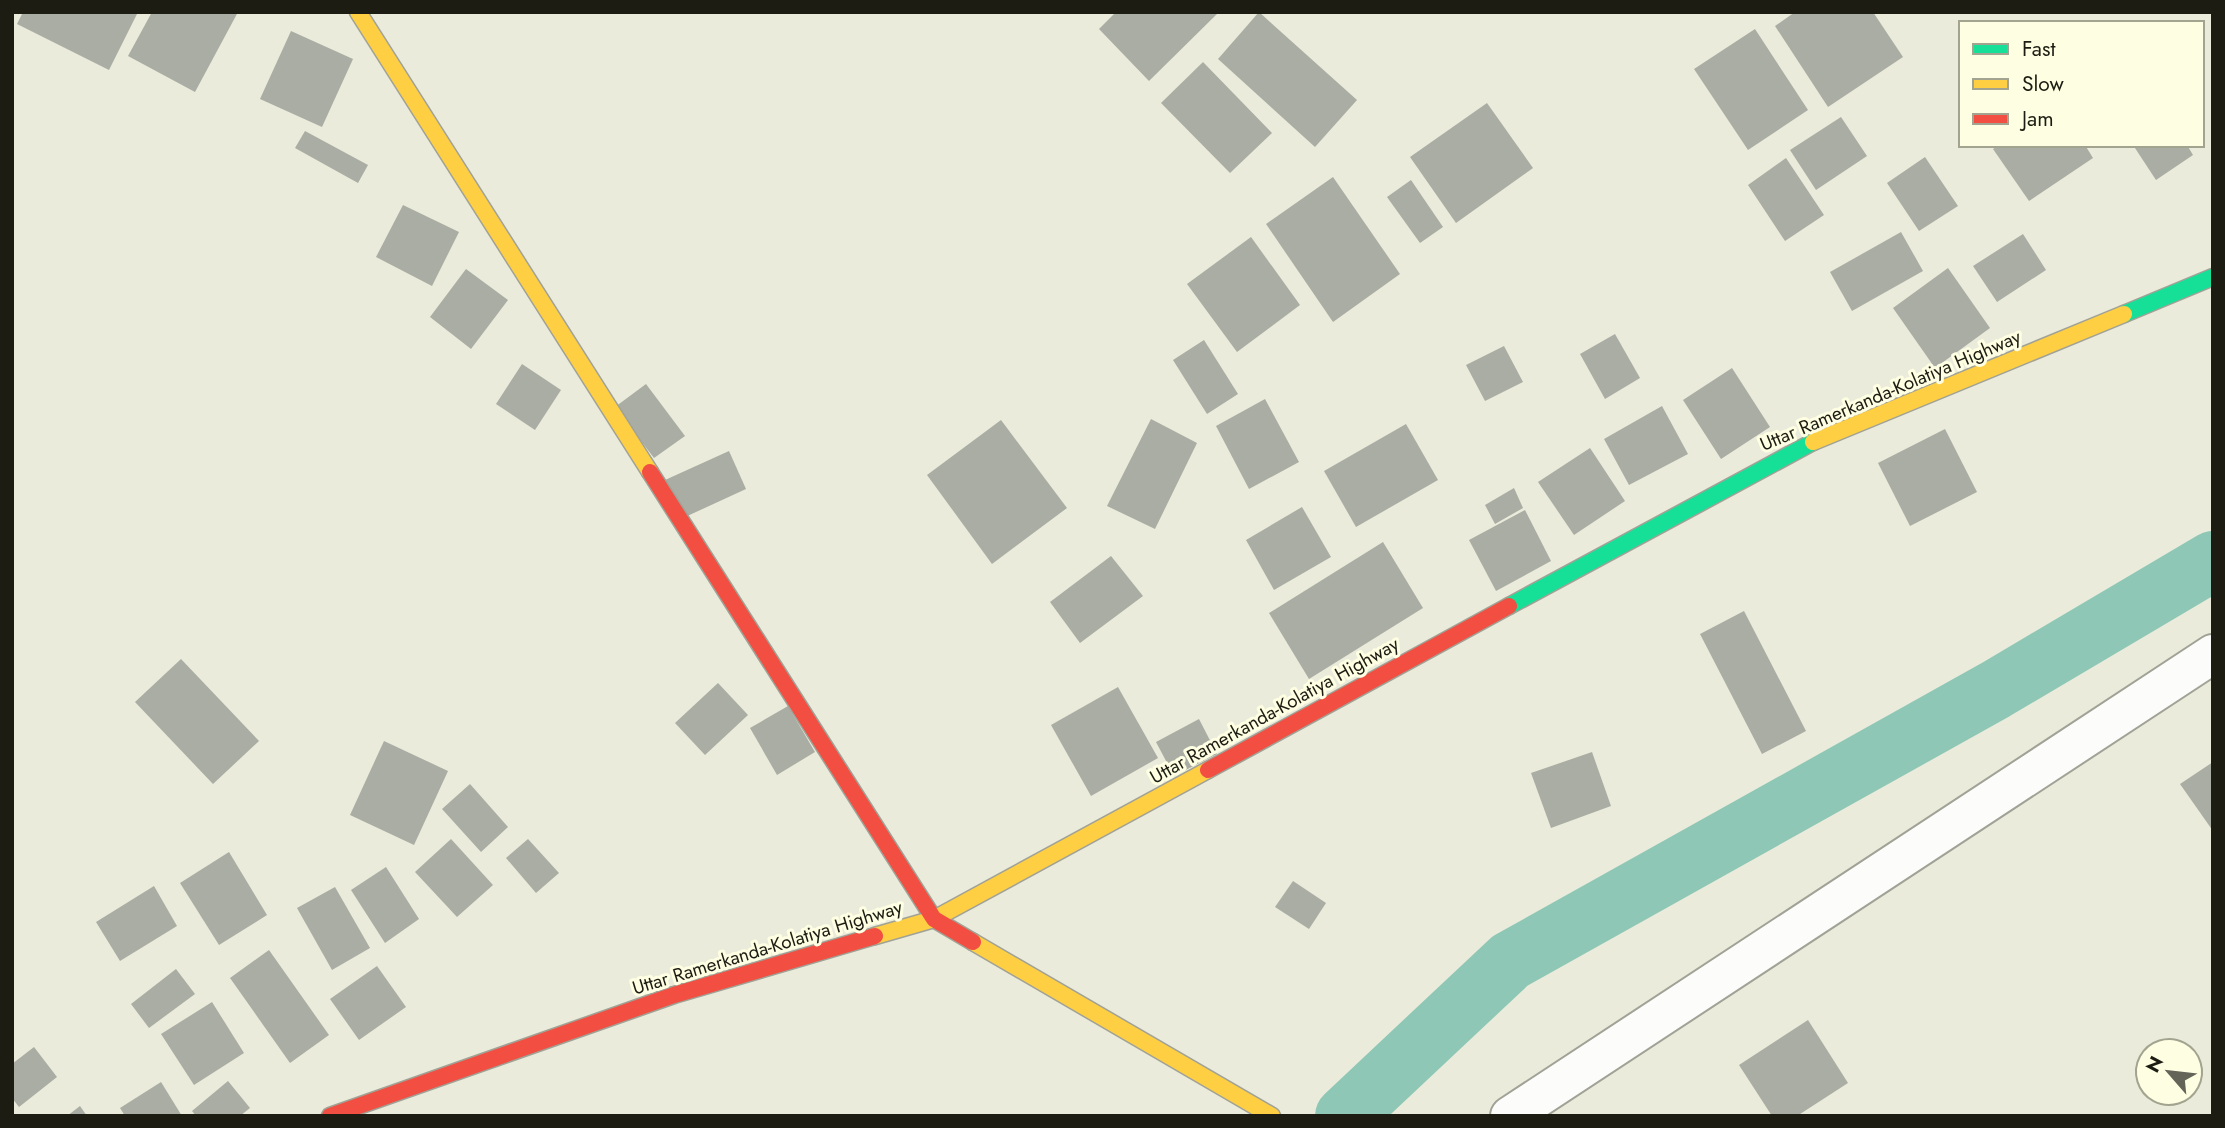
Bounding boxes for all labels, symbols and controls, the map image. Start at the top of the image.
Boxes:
legend [1959,21,2204,147]
text: Fast [2022,34,2055,64]
text: Slow [2022,69,2064,99]
text: Jam [2019,104,2054,134]
street label: Uttar Ramerkanda-Kolatiya Highway [1756,323,2025,458]
street label: Uttar Ramerkanda-Kolatiya Highway [1145,630,1404,790]
street label: Uttar Ramerkanda-Kolatiya Highway [629,893,906,1001]
north arrow [2134,1037,2204,1107]
text: N [2139,1051,2170,1077]

